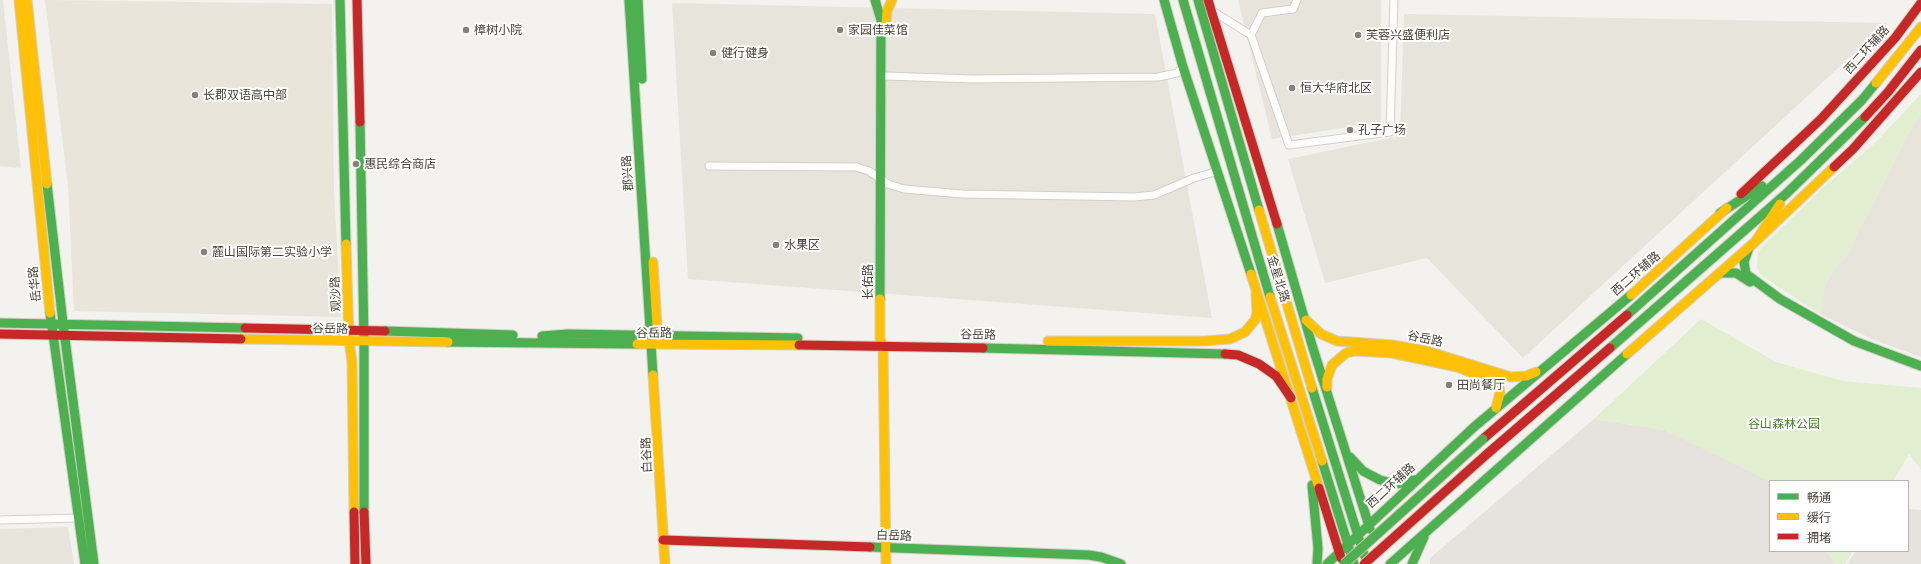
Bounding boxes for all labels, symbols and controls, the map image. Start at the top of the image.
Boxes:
place label: 樟树小院 [474,23,522,37]
place label: 家园佳菜馆 [848,23,908,37]
street label: 西二环辅路 [1842,23,1892,77]
marker: 樟树小院 [461,25,471,35]
marker: 家园佳菜馆 [835,25,845,35]
place label: 芙蓉兴盛便利店 [1366,28,1450,42]
marker: 芙蓉兴盛便利店 [1353,30,1363,40]
place label: 健行健身 [721,46,769,60]
marker: 健行健身 [708,48,718,58]
place label: 恒大华府北区 [1300,81,1372,95]
marker: 恒大华府北区 [1287,83,1297,93]
place label: 长郡双语高中部 [203,88,287,102]
marker: 长郡双语高中部 [190,90,200,100]
place label: 孔子广场 [1358,123,1406,137]
marker: 孔子广场 [1345,125,1355,135]
street label: 郡兴路 [620,155,636,191]
place label: 惠民综合商店 [364,157,436,171]
marker: 惠民综合商店 [351,159,361,169]
place label: 水果区 [784,238,820,252]
marker: 水果区 [771,240,781,250]
place label: 麓山国际第二实验小学 [212,245,332,259]
marker: 麓山国际第二实验小学 [199,247,209,257]
street label: 西二环辅路 [1609,249,1663,299]
street label: 金星北路 [1264,254,1292,304]
street label: 长佑路 [861,264,875,300]
street label: 岳华路 [26,265,44,303]
street label: 观沙路 [328,276,344,312]
street label: 谷岳路 [312,321,348,337]
street label: 谷岳路 [636,326,672,340]
street label: 谷岳路 [960,327,996,343]
street label: 谷岳路 [1406,328,1444,350]
place label: 田尚餐厅 [1457,378,1505,392]
marker: 田尚餐厅 [1444,380,1454,390]
park label: 谷山森林公园 [1748,417,1820,431]
street label: 白谷路 [639,437,655,473]
street label: 西二环辅路 [1364,461,1418,511]
legend [1769,480,1909,552]
text: 畅通 [1807,490,1831,505]
text: 缓行 [1807,510,1831,525]
street label: 白岳路 [876,528,912,544]
text: 拥堵 [1807,530,1831,545]

